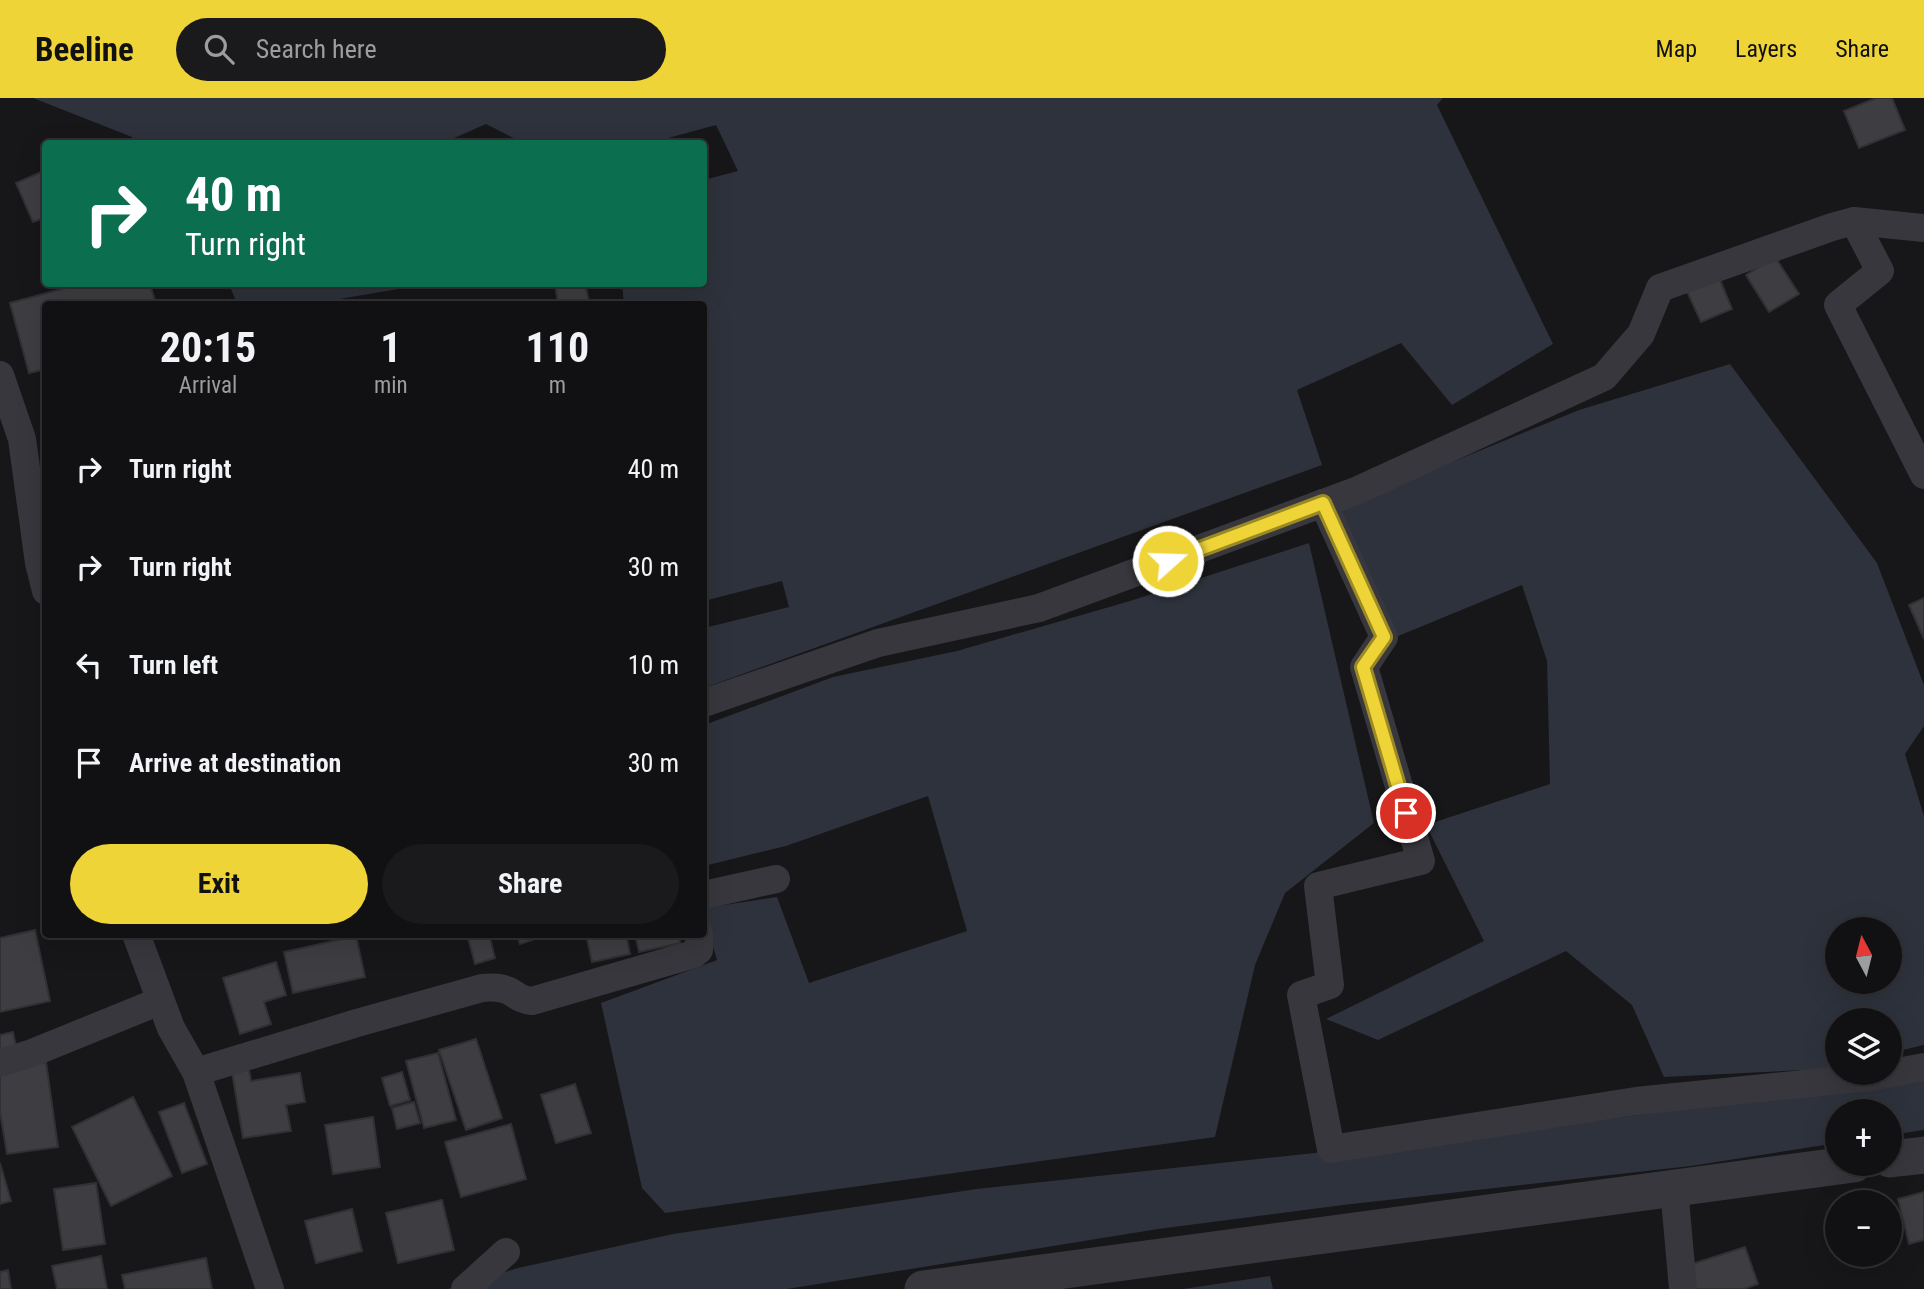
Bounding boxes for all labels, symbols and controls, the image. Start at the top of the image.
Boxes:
search box [176,18,666,81]
text: Beeline [35,30,134,69]
icon: search [200,30,238,68]
text: Search here [256,34,377,64]
text: Map [1656,35,1697,63]
text: Layers [1735,35,1797,63]
text: Share [1835,35,1889,63]
text: 40 m [185,166,282,223]
icon: right [70,168,161,259]
text: Turn right [185,225,306,263]
text: 20:15 [160,323,256,372]
text: 1 [380,323,401,372]
text: 110 [525,323,589,372]
text: Arrival [179,372,237,399]
text: min [374,372,408,399]
text: m [549,372,566,399]
icon: right [70,450,108,488]
text: Turn right [129,454,231,484]
text: 40 m [628,454,679,484]
position arrow [1131,524,1205,598]
icon: right [70,548,108,586]
text: Turn right [129,552,231,582]
text: 30 m [628,552,679,582]
icon: left [70,646,108,684]
text: Turn left [129,650,218,680]
text: 10 m [628,650,679,680]
icon: arrive [70,744,108,782]
text: Arrive at destination [129,748,341,778]
text: 30 m [628,748,679,778]
pin [1376,783,1436,843]
icon: arrive [1387,794,1425,832]
button: Exit [70,844,368,924]
button: Share [382,844,679,924]
north arrow [1825,917,1902,994]
map controls [1825,917,1902,1267]
button: layers [1825,1008,1902,1085]
button: + [1825,1099,1902,1176]
button: − [1825,1190,1902,1267]

